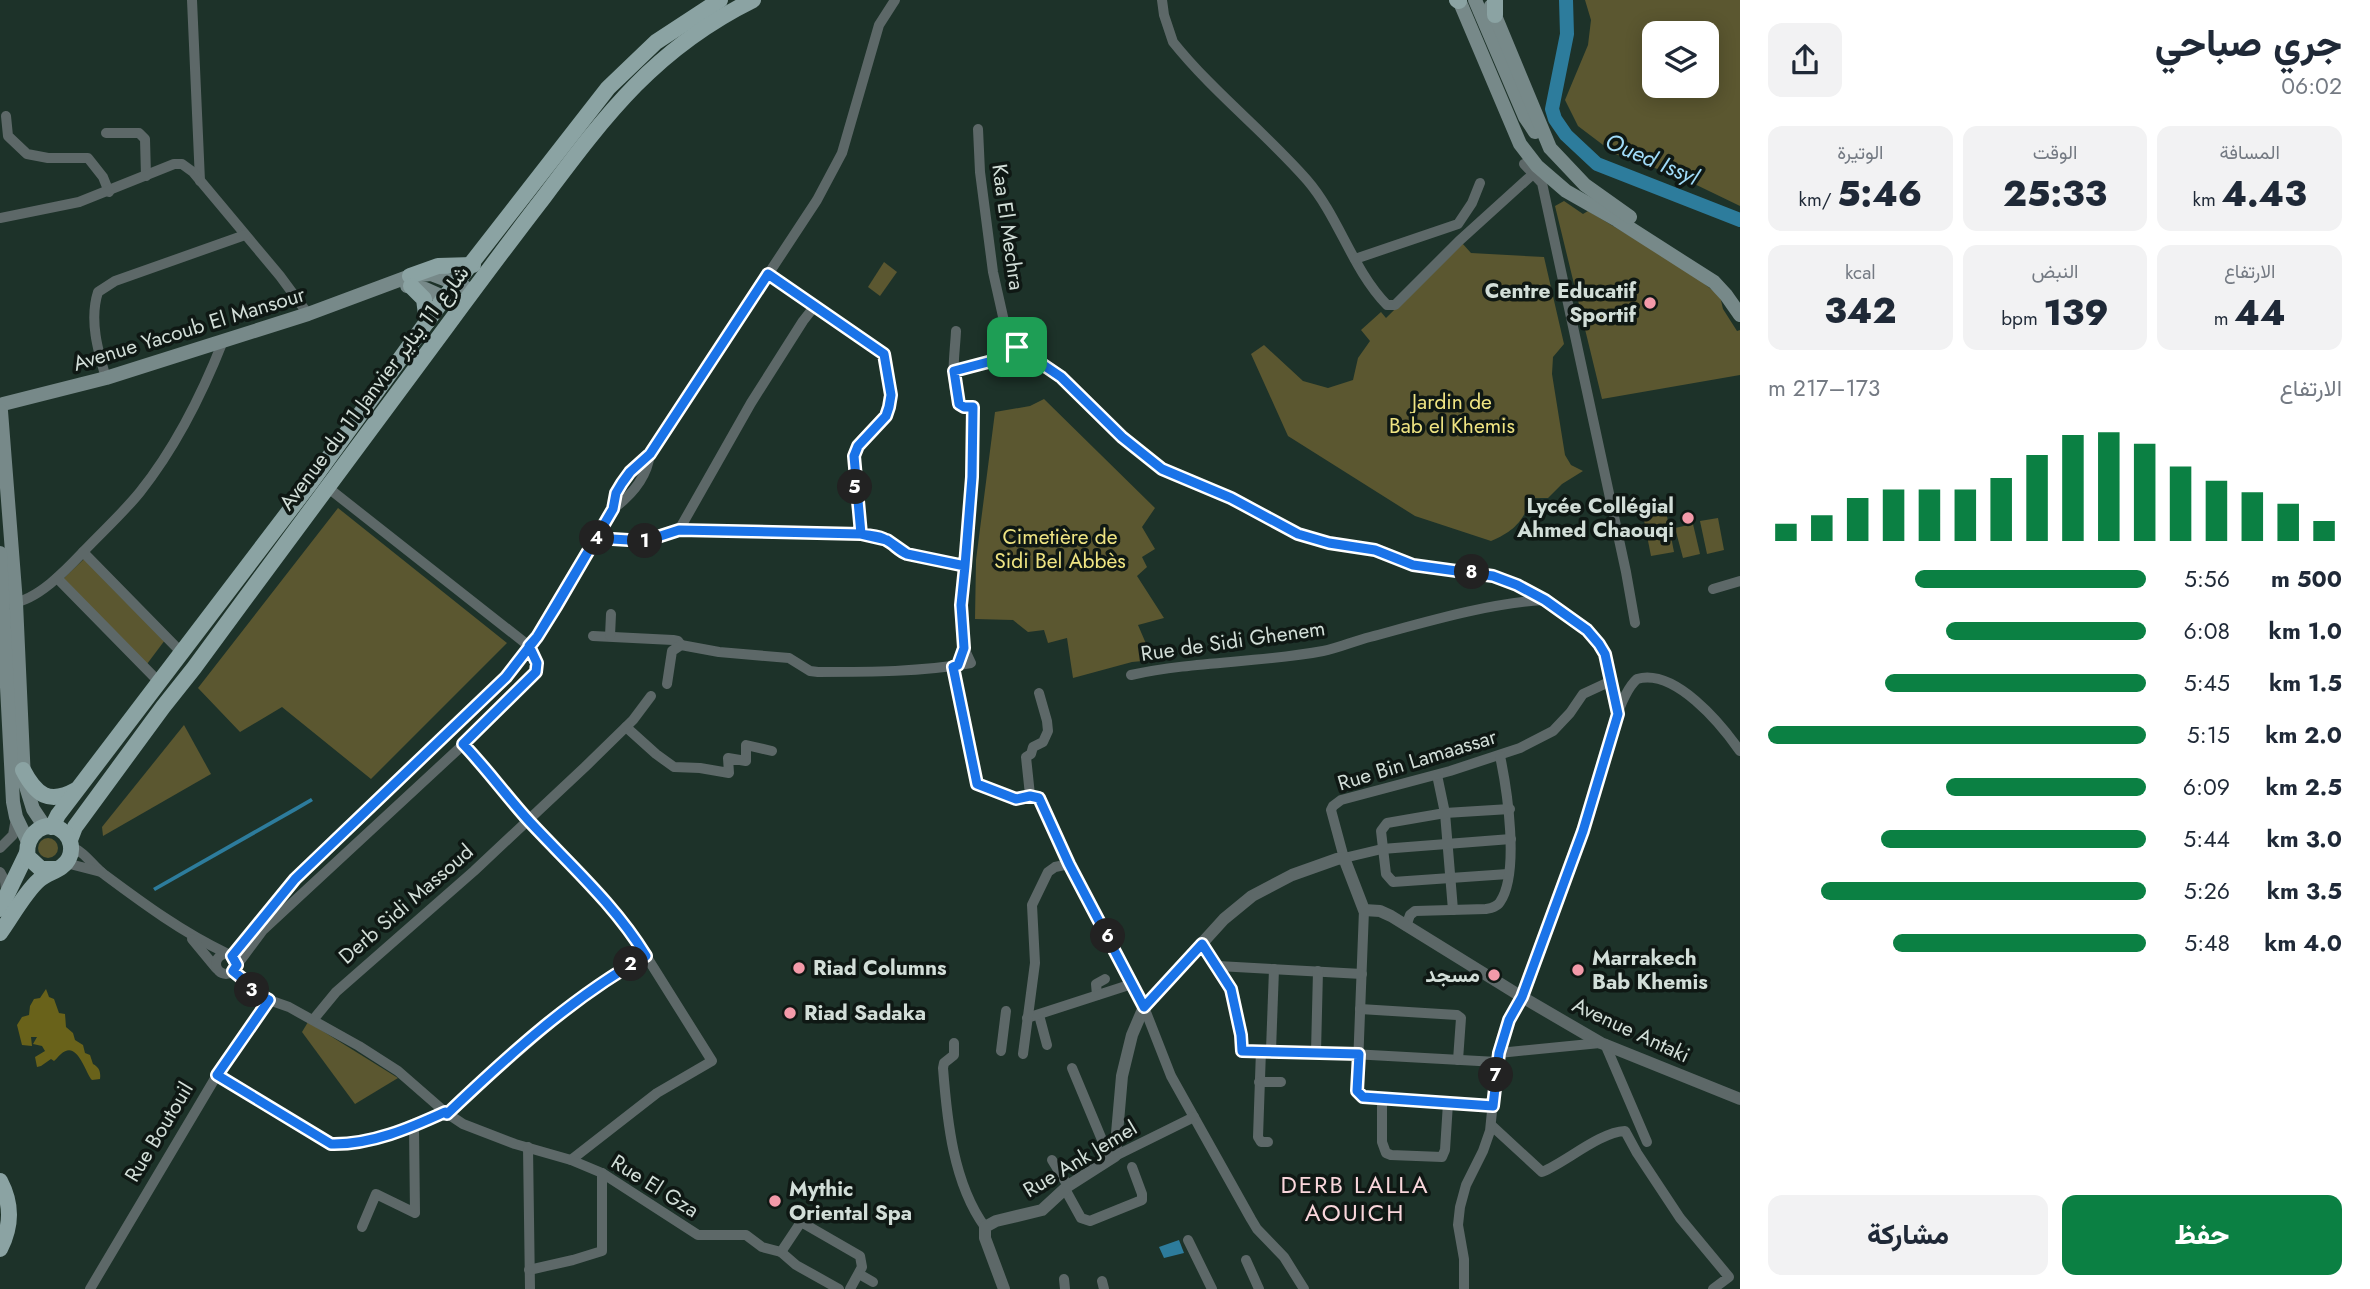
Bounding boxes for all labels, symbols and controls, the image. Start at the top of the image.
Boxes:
text: جري صباحي [2155,15,2342,70]
map controls [1642,21,1719,98]
button: layers [1642,21,1719,98]
button: share [1768,23,1842,97]
text: 06:02 [2281,69,2342,103]
water label: Oued Issyl [1600,124,1705,194]
text: الوتيرة [1837,139,1884,166]
text: الوقت [2033,139,2077,166]
text: المسافة [2220,139,2280,166]
street label: Kaa El Mechra [984,162,1032,292]
text: 5:46 [1837,169,1922,219]
text: 25:33 [2003,169,2107,219]
text: 4.43 [2221,169,2307,219]
text: /km [1799,186,1837,213]
text: km [2193,186,2221,213]
text: النبض [2032,258,2079,285]
text: الارتفاع [2224,258,2275,285]
street label: Avenue du 11 Janvier شارع 11 يناير [272,259,476,517]
text: kcal [1845,259,1876,286]
place label: Centre Educatif Sportif [1485,276,1637,330]
street label: Avenue Yacoub El Mansour [69,279,310,379]
text: 342 [1824,286,1896,336]
text: 139 [2043,288,2109,338]
text: 44 [2234,288,2286,338]
marker: Centre Educatif Sportif [1642,295,1658,311]
text: bpm [2001,305,2043,332]
text: m [2214,305,2234,332]
pin [987,317,1047,377]
icon: arrive [998,328,1036,366]
text: 173–217 m [1768,371,1880,405]
text: الارتفاع [2280,371,2342,405]
park label: Jardin de Bab el Khemis [1389,387,1515,441]
pin: 5 [838,470,872,504]
text: 5 [848,473,861,500]
place label: Lycée Collégial Ahmed Chaouqi [1516,491,1674,545]
marker: Lycée Collégial Ahmed Chaouqi [1680,510,1696,526]
pin: 4 [580,520,614,556]
park label: Cimetière de Sidi Bel Abbès [994,522,1126,576]
text: 4 [590,524,603,551]
pin: 1 [628,524,662,558]
text: 1 [640,527,649,554]
pin: 8 [1454,554,1490,590]
text: 8 [1466,558,1477,585]
text: 5:56 [2184,562,2230,596]
text: 500 m [2271,562,2342,596]
street label: Rue de Sidi Ghenem [1139,613,1327,669]
text: 6:08 [2183,614,2230,648]
text: 1.0 km [2269,614,2342,648]
text: 5:45 [2184,666,2230,700]
text: 1.5 km [2269,666,2342,700]
text: 5:15 [2187,718,2230,752]
text: 2.0 km [2265,718,2342,752]
street label: Rue Bin Lamaassar [1334,721,1501,798]
text: 6:09 [2183,770,2230,804]
text: 2.5 km [2266,770,2342,804]
text: 5:44 [2183,822,2230,856]
text: 3.0 km [2266,822,2342,856]
street label: Derb Sidi Massoud [332,837,480,971]
text: 5:26 [2184,874,2230,908]
text: 3.5 km [2267,874,2342,908]
pin: 6 [1090,918,1126,954]
text: 6 [1101,922,1114,949]
text: 5:48 [2184,926,2230,960]
text: 4.0 km [2264,926,2342,960]
place label: Marrakech Bab Khemis [1592,943,1708,997]
pin: 2 [614,946,648,982]
text: 2 [624,950,637,977]
place label: Riad Columns [813,953,947,983]
marker: Riad Columns [791,960,807,976]
place label: مسجد [1425,960,1480,990]
marker: Marrakech Bab Khemis [1570,962,1586,978]
marker: مسجد [1486,967,1502,983]
pin: 3 [234,972,270,1007]
text: 3 [246,976,257,1003]
street label: Avenue Antaki [1567,990,1695,1070]
place label: Riad Sadaka [804,998,926,1028]
marker: Riad Sadaka [782,1005,798,1021]
pin: 7 [1478,1058,1514,1092]
text: 7 [1490,1061,1501,1088]
street label: Rue Boutouil [117,1076,201,1188]
street label: Rue Ank Jemel [1017,1113,1143,1205]
street label: Rue El Gza [605,1147,705,1225]
district label: DERB LALLA AOUICH [1280,1167,1430,1230]
place label: Mythic Oriental Spa [789,1174,912,1228]
marker: Mythic Oriental Spa [767,1193,783,1209]
button: مشاركة [1768,1195,2048,1275]
button: حفظ [2062,1195,2342,1275]

